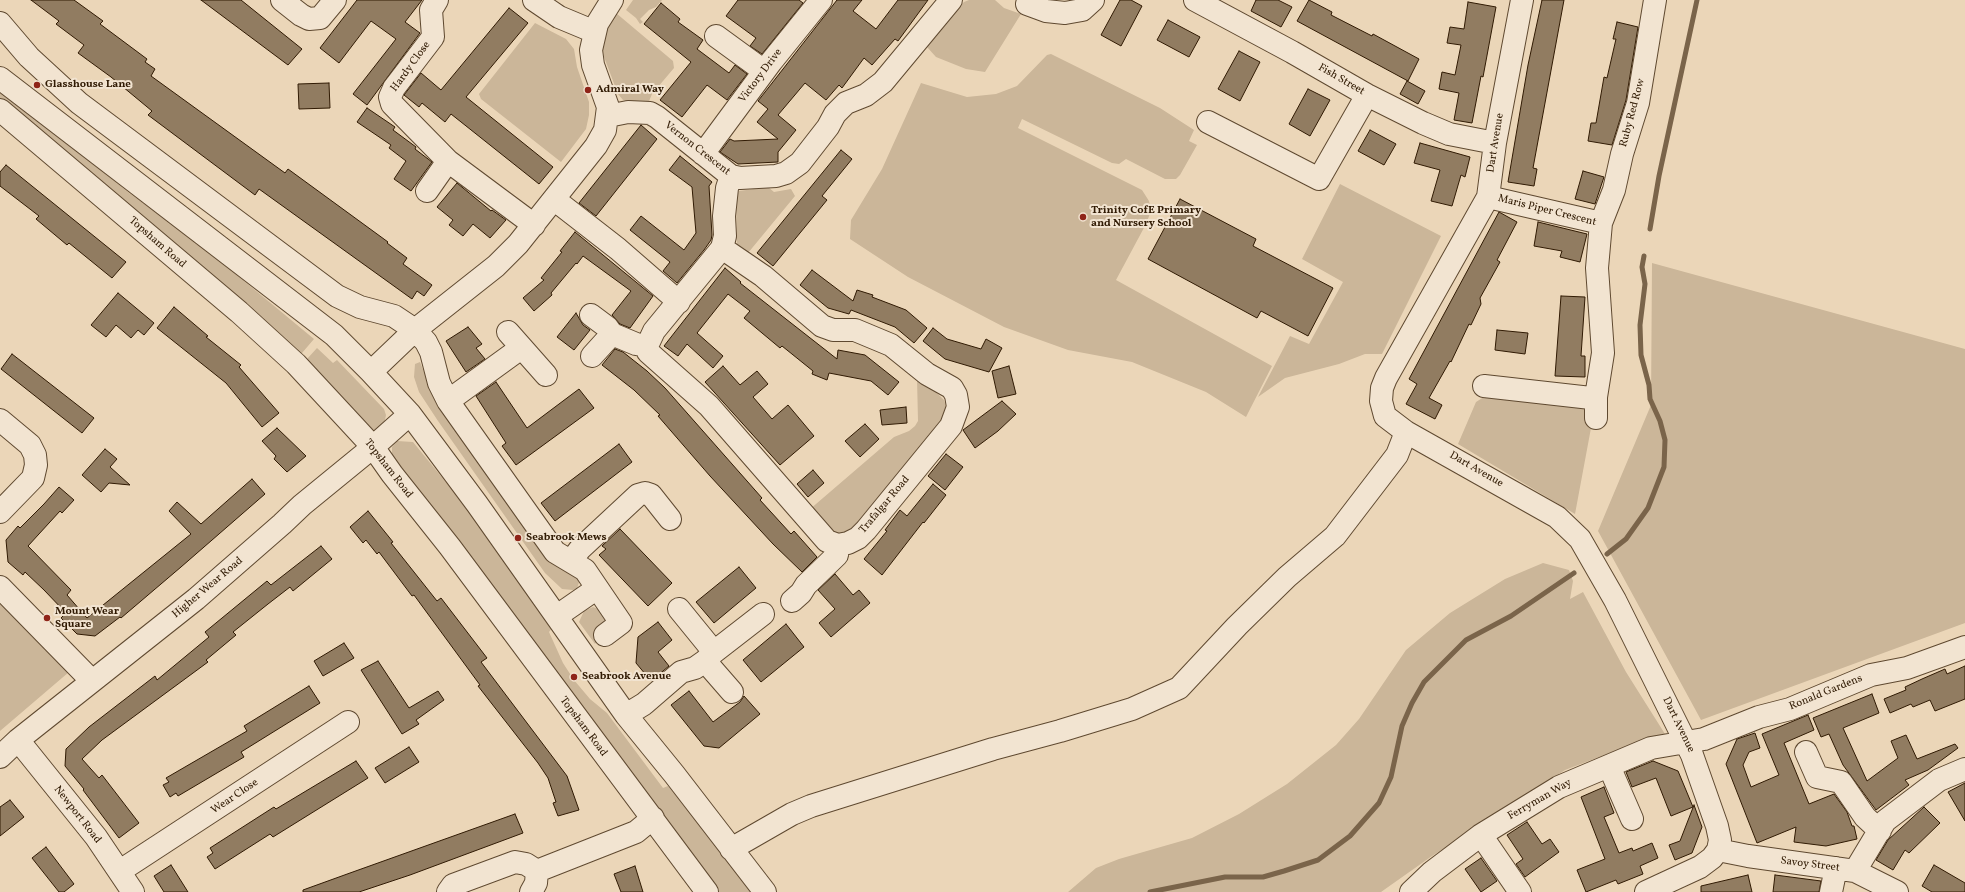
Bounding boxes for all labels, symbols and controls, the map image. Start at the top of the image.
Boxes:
street label: Hardy Close [388,39,434,95]
street label: Victory Drive [736,46,786,106]
street label: Fish Street [1315,61,1367,99]
street label: Ruby Red Row [1618,77,1648,149]
place label: Glasshouse Lane [45,78,131,92]
marker: Glasshouse Lane [32,80,42,90]
place label: Admiral Way [596,83,664,97]
marker: Admiral Way [583,85,593,95]
street label: Dart Avenue [1485,112,1507,174]
street label: Vernon Crescent [662,119,732,179]
street label: Maris Piper Crescent [1496,192,1598,230]
place label: Trinity CofE Primary and Nursery School [1091,204,1201,230]
marker: Trinity CofE Primary and Nursery School [1078,212,1088,222]
street label: Topsham Road [126,215,188,271]
street label: Topsham Road [361,437,415,501]
street label: Dart Avenue [1447,449,1505,491]
street label: Trafalgar Road [857,473,913,537]
place label: Seabrook Mews [526,531,607,545]
marker: Seabrook Mews [513,533,523,543]
street label: Higher Wear Road [170,555,246,621]
place label: Mount Wear Square [55,605,119,631]
marker: Mount Wear Square [42,613,52,623]
place label: Seabrook Avenue [582,670,671,684]
marker: Seabrook Avenue [569,672,579,682]
street label: Ronald Gardens [1787,672,1865,714]
street label: Topsham Road [556,695,610,759]
street label: Dart Avenue [1659,695,1697,755]
street label: Wear Close [209,776,261,818]
street label: Ferryman Way [1506,776,1574,824]
street label: Newport Road [50,784,104,846]
street label: Savoy Street [1780,855,1840,875]

